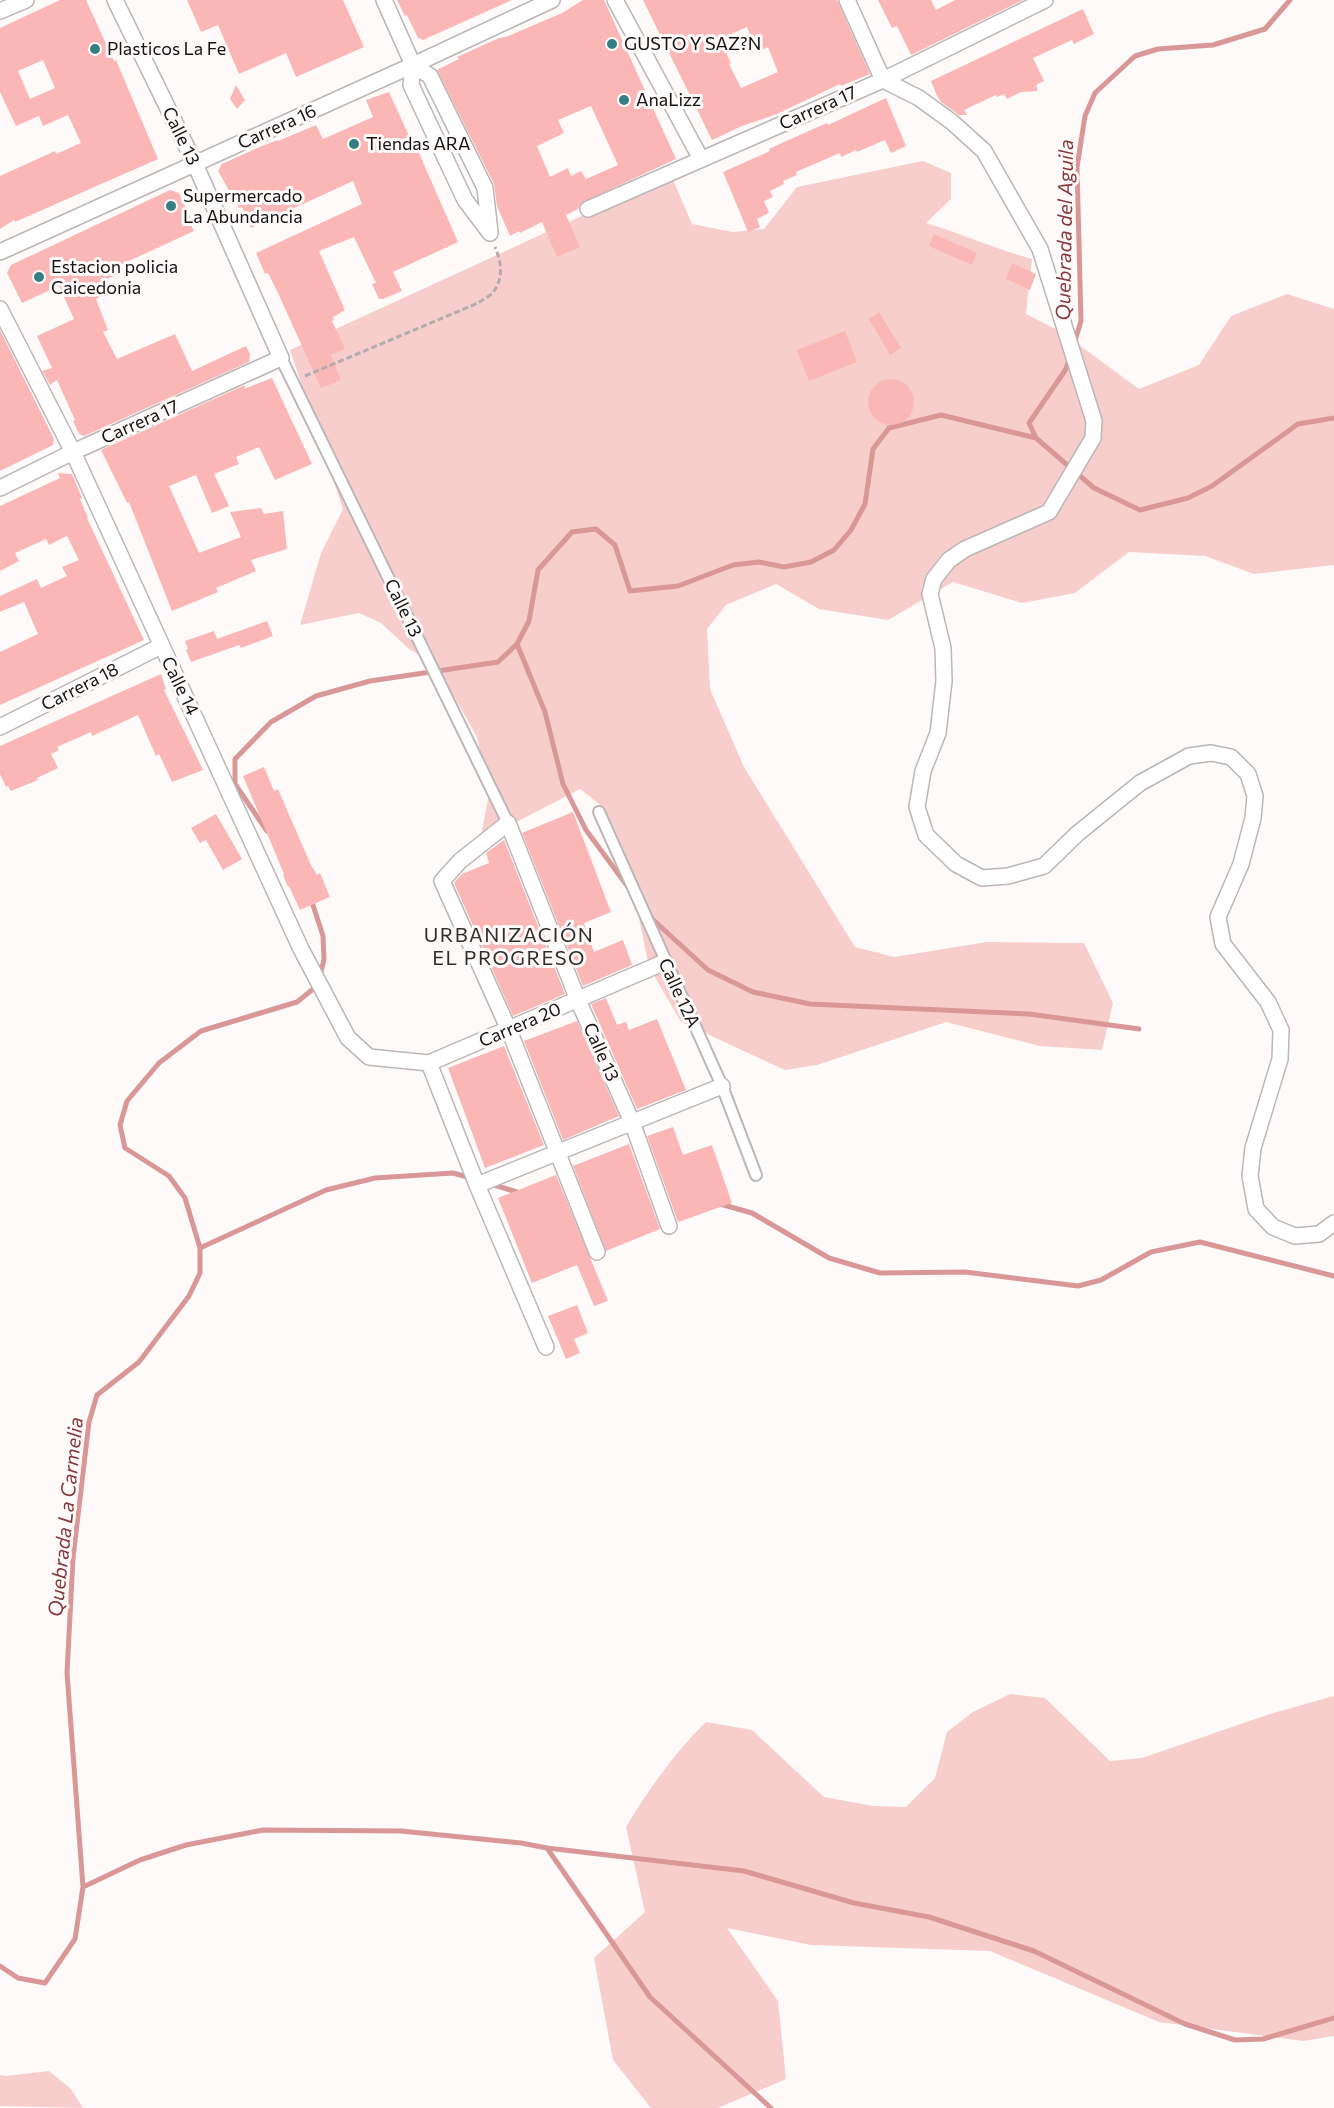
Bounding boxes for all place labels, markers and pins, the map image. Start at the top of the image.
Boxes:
place label: GUSTO Y SAZ?N [624,33,761,55]
marker: GUSTO Y SAZ?N [605,37,619,51]
place label: Plasticos La Fe [107,38,226,60]
marker: Plasticos La Fe [88,42,102,56]
place label: AnaLizz [636,89,701,111]
marker: AnaLizz [617,93,631,107]
place label: Tiendas ARA [366,133,470,155]
marker: Tiendas ARA [347,137,361,151]
place label: Supermercado La Abundancia [183,185,303,228]
marker: Supermercado La Abundancia [164,199,178,213]
place label: Estacion policia Caicedonia [51,256,178,298]
marker: Estacion policia Caicedonia [32,270,46,284]

